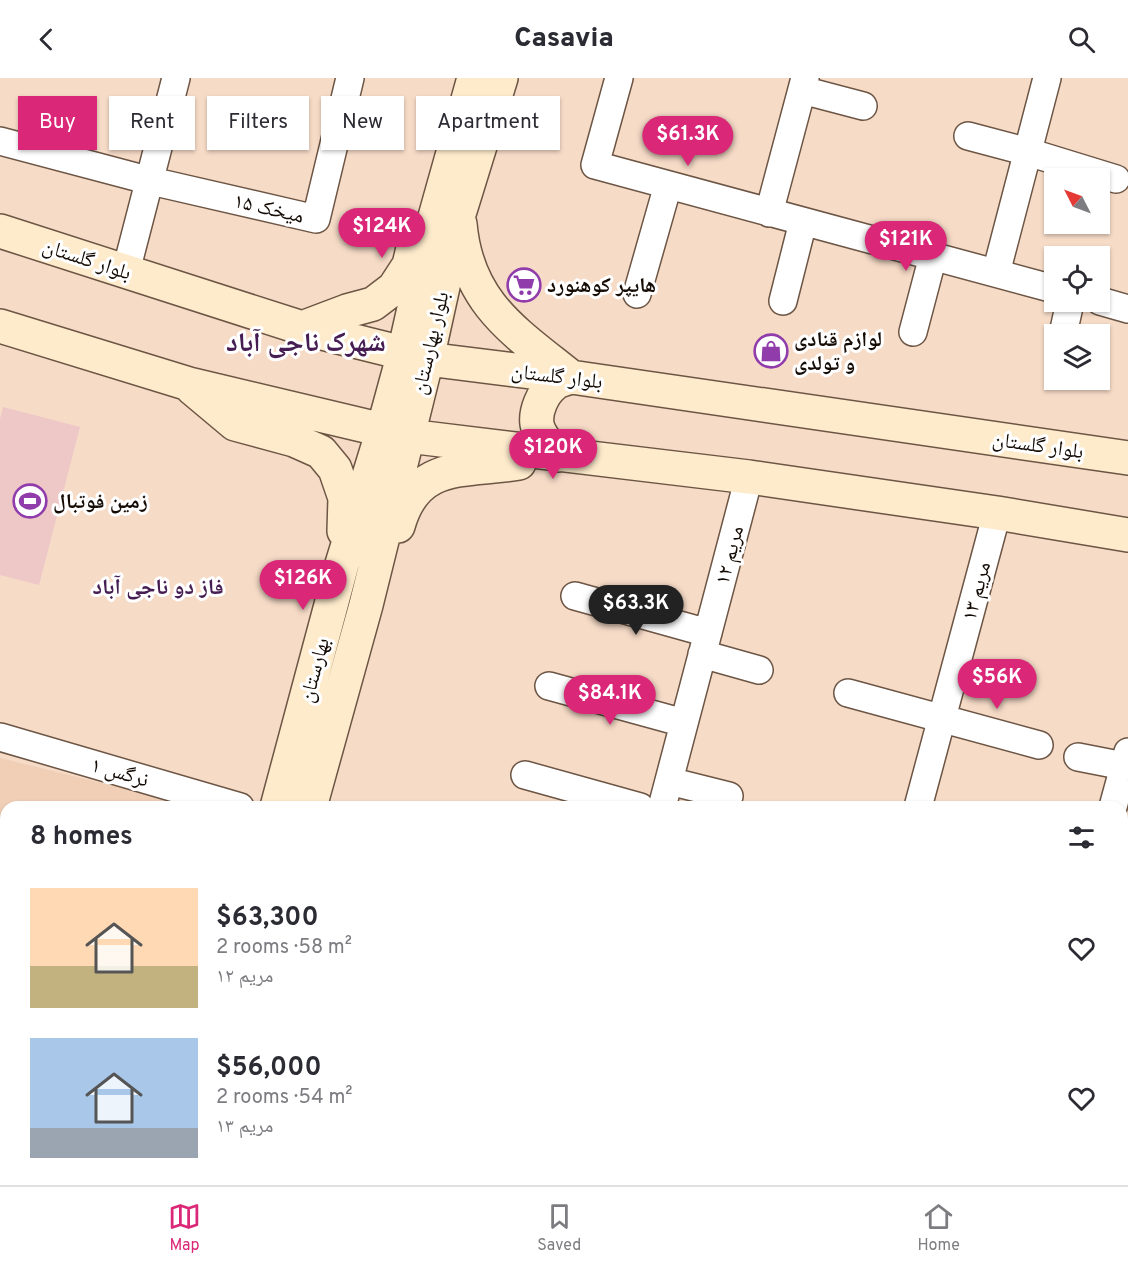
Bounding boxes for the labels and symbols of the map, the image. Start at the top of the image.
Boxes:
pin: $61.3K [639,116,737,167]
north arrow [1044,168,1110,234]
street label: میخک ۱۵ [231,188,306,231]
pin: $124K [340,208,424,259]
pin: $121K [864,221,948,272]
street label: بلوار گلستان [39,233,134,287]
supermarket icon: هایپر کوهنورد [506,267,542,303]
place label: هایپر کوهنورد [547,273,656,300]
street label: بلوار بهارستان [406,289,456,398]
district label: شهرک ناجی آباد [226,327,386,361]
place label: لوازم قنادی و تولدی [794,327,882,378]
shop icon: لوازم قنادی و تولدی [753,333,789,369]
street label: بلوار گلستان [510,358,604,396]
street label: بلوار گلستان [990,427,1085,466]
pin: $120K [511,429,595,480]
sports icon: زمین فوتبال [12,483,48,519]
place label: زمین فوتبال [53,489,148,516]
street label: مریم ۱۲ [710,523,751,588]
street label: مریم ۱۳ [957,559,998,624]
pin: $126K [261,560,345,611]
district label: فاز دو ناجی آباد [92,575,224,602]
pin: $63.3K [587,585,685,636]
street label: بهارستان [294,635,337,706]
pin: $56K [961,659,1033,710]
pin: $84.1K [561,675,659,726]
street label: نرگس ۱ [88,752,152,795]

